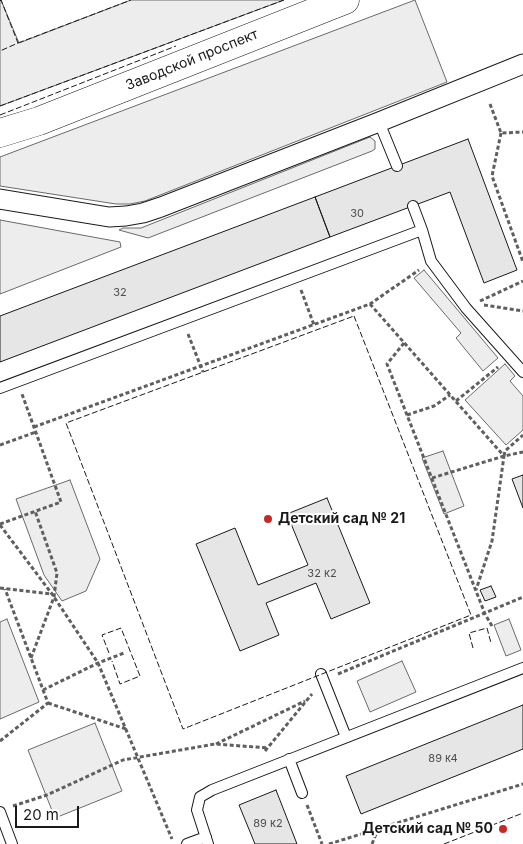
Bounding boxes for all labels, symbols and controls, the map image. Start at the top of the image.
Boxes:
street label: Заводской проспект [123,26,261,94]
house number: 30 [350,207,364,221]
house number: 32 [113,286,127,300]
place label: Детский сад № 21 [278,511,405,527]
marker: Детский сад № 21 [262,513,274,525]
house number: 32 к2 [307,567,337,581]
house number: 89 к4 [428,752,458,766]
scale bar [18,796,81,828]
text: 20 m [23,805,59,824]
house number: 89 к2 [253,817,283,831]
place label: Детский сад № 50 [362,821,493,837]
marker: Детский сад № 50 [497,823,509,835]

